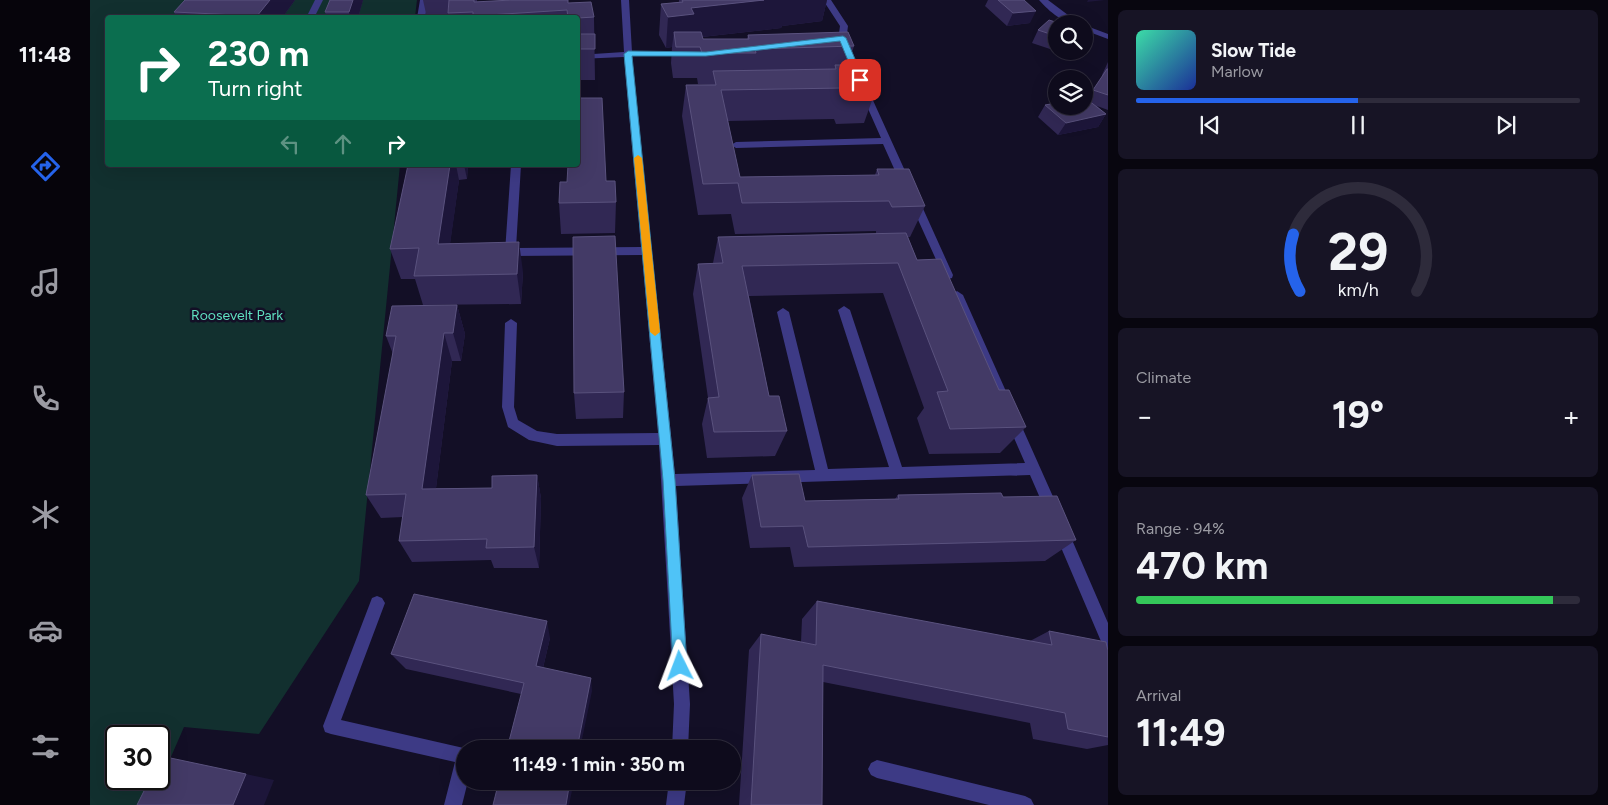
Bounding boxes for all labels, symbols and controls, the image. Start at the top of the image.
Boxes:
map controls [1048,15,1093,115]
button: search [1048,15,1093,60]
text: 230 m [208,33,309,75]
icon: right [125,35,190,100]
text: Slow Tide [1211,39,1296,62]
text: 11:48 [19,41,71,68]
pin [839,59,881,101]
text: Marlow [1211,62,1263,81]
icon: arrive [846,66,874,94]
button: layers [1048,70,1093,115]
text: Turn right [208,75,303,102]
icon: previous [1196,111,1224,139]
icon: pause [1344,111,1372,139]
icon: next [1492,111,1520,139]
icon: left [276,130,304,158]
icon: ahead [329,130,357,158]
icon: right [382,130,410,158]
icon: directions [28,149,63,184]
text: 29 [1328,221,1388,283]
icon: music [28,265,63,300]
text: km/h [1338,279,1378,300]
park label: Roosevelt Park [191,307,283,324]
text: Climate [1136,368,1191,387]
icon: phone [28,381,63,416]
text: 19° [1332,392,1384,438]
text: − [1136,399,1153,433]
text: + [1563,399,1580,433]
icon: climate [28,497,63,532]
text: Range · 94% [1136,519,1225,538]
text: 470 km [1136,543,1268,589]
icon: car [28,613,63,648]
position arrow [653,639,705,691]
text: Arrival [1136,686,1181,705]
text: 11:49 [1136,710,1226,756]
speed limit sign: 30 [105,725,170,790]
icon: filters [28,729,63,764]
text: 11:49 · 1 min · 350 m [512,753,685,776]

